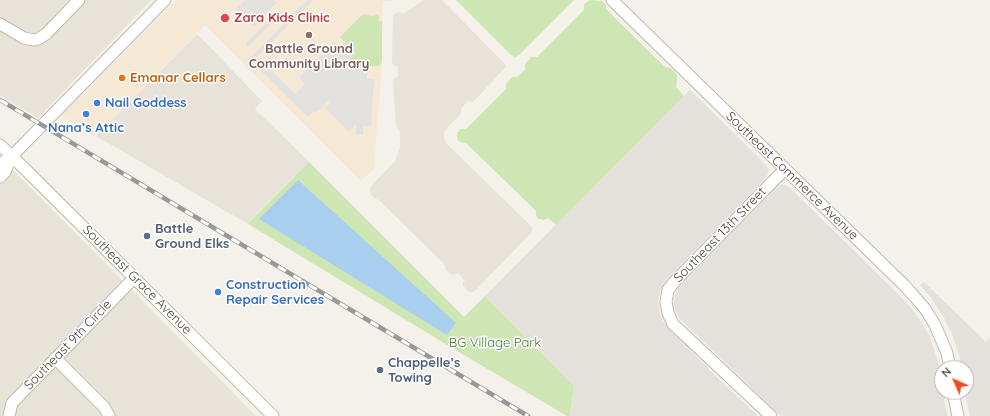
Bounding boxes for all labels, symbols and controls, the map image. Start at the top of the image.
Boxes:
place label: Zara Kids Clinic [234,10,330,26]
marker: Zara Kids Clinic [219,12,231,24]
marker: Battle Ground Community Library [304,30,314,40]
place label: Battle Ground Community Library [249,41,369,72]
place label: Emanar Cellars [130,70,226,86]
marker: Emanar Cellars [117,73,127,83]
place label: Nail Goddess [105,95,187,111]
marker: Nail Goddess [92,98,102,108]
marker: Nana’s Attic [81,109,91,119]
street label: Southeast Commerce Avenue [723,109,861,243]
place label: Nana’s Attic [48,120,124,136]
street label: Southeast 13th Street [671,184,769,286]
place label: Battle Ground Elks [155,221,229,252]
street label: Southeast Grace Avenue [79,222,195,338]
marker: Battle Ground Elks [142,231,152,241]
place label: Construction Repair Services [226,277,324,308]
marker: Construction Repair Services [213,287,223,297]
street label: Southeast 9th Circle [21,297,115,393]
park label: BG Village Park [449,335,541,351]
place label: Chappelle’s Towing [388,355,460,386]
north arrow [934,360,974,400]
text: N [938,364,954,380]
marker: Chappelle’s Towing [375,365,385,375]

